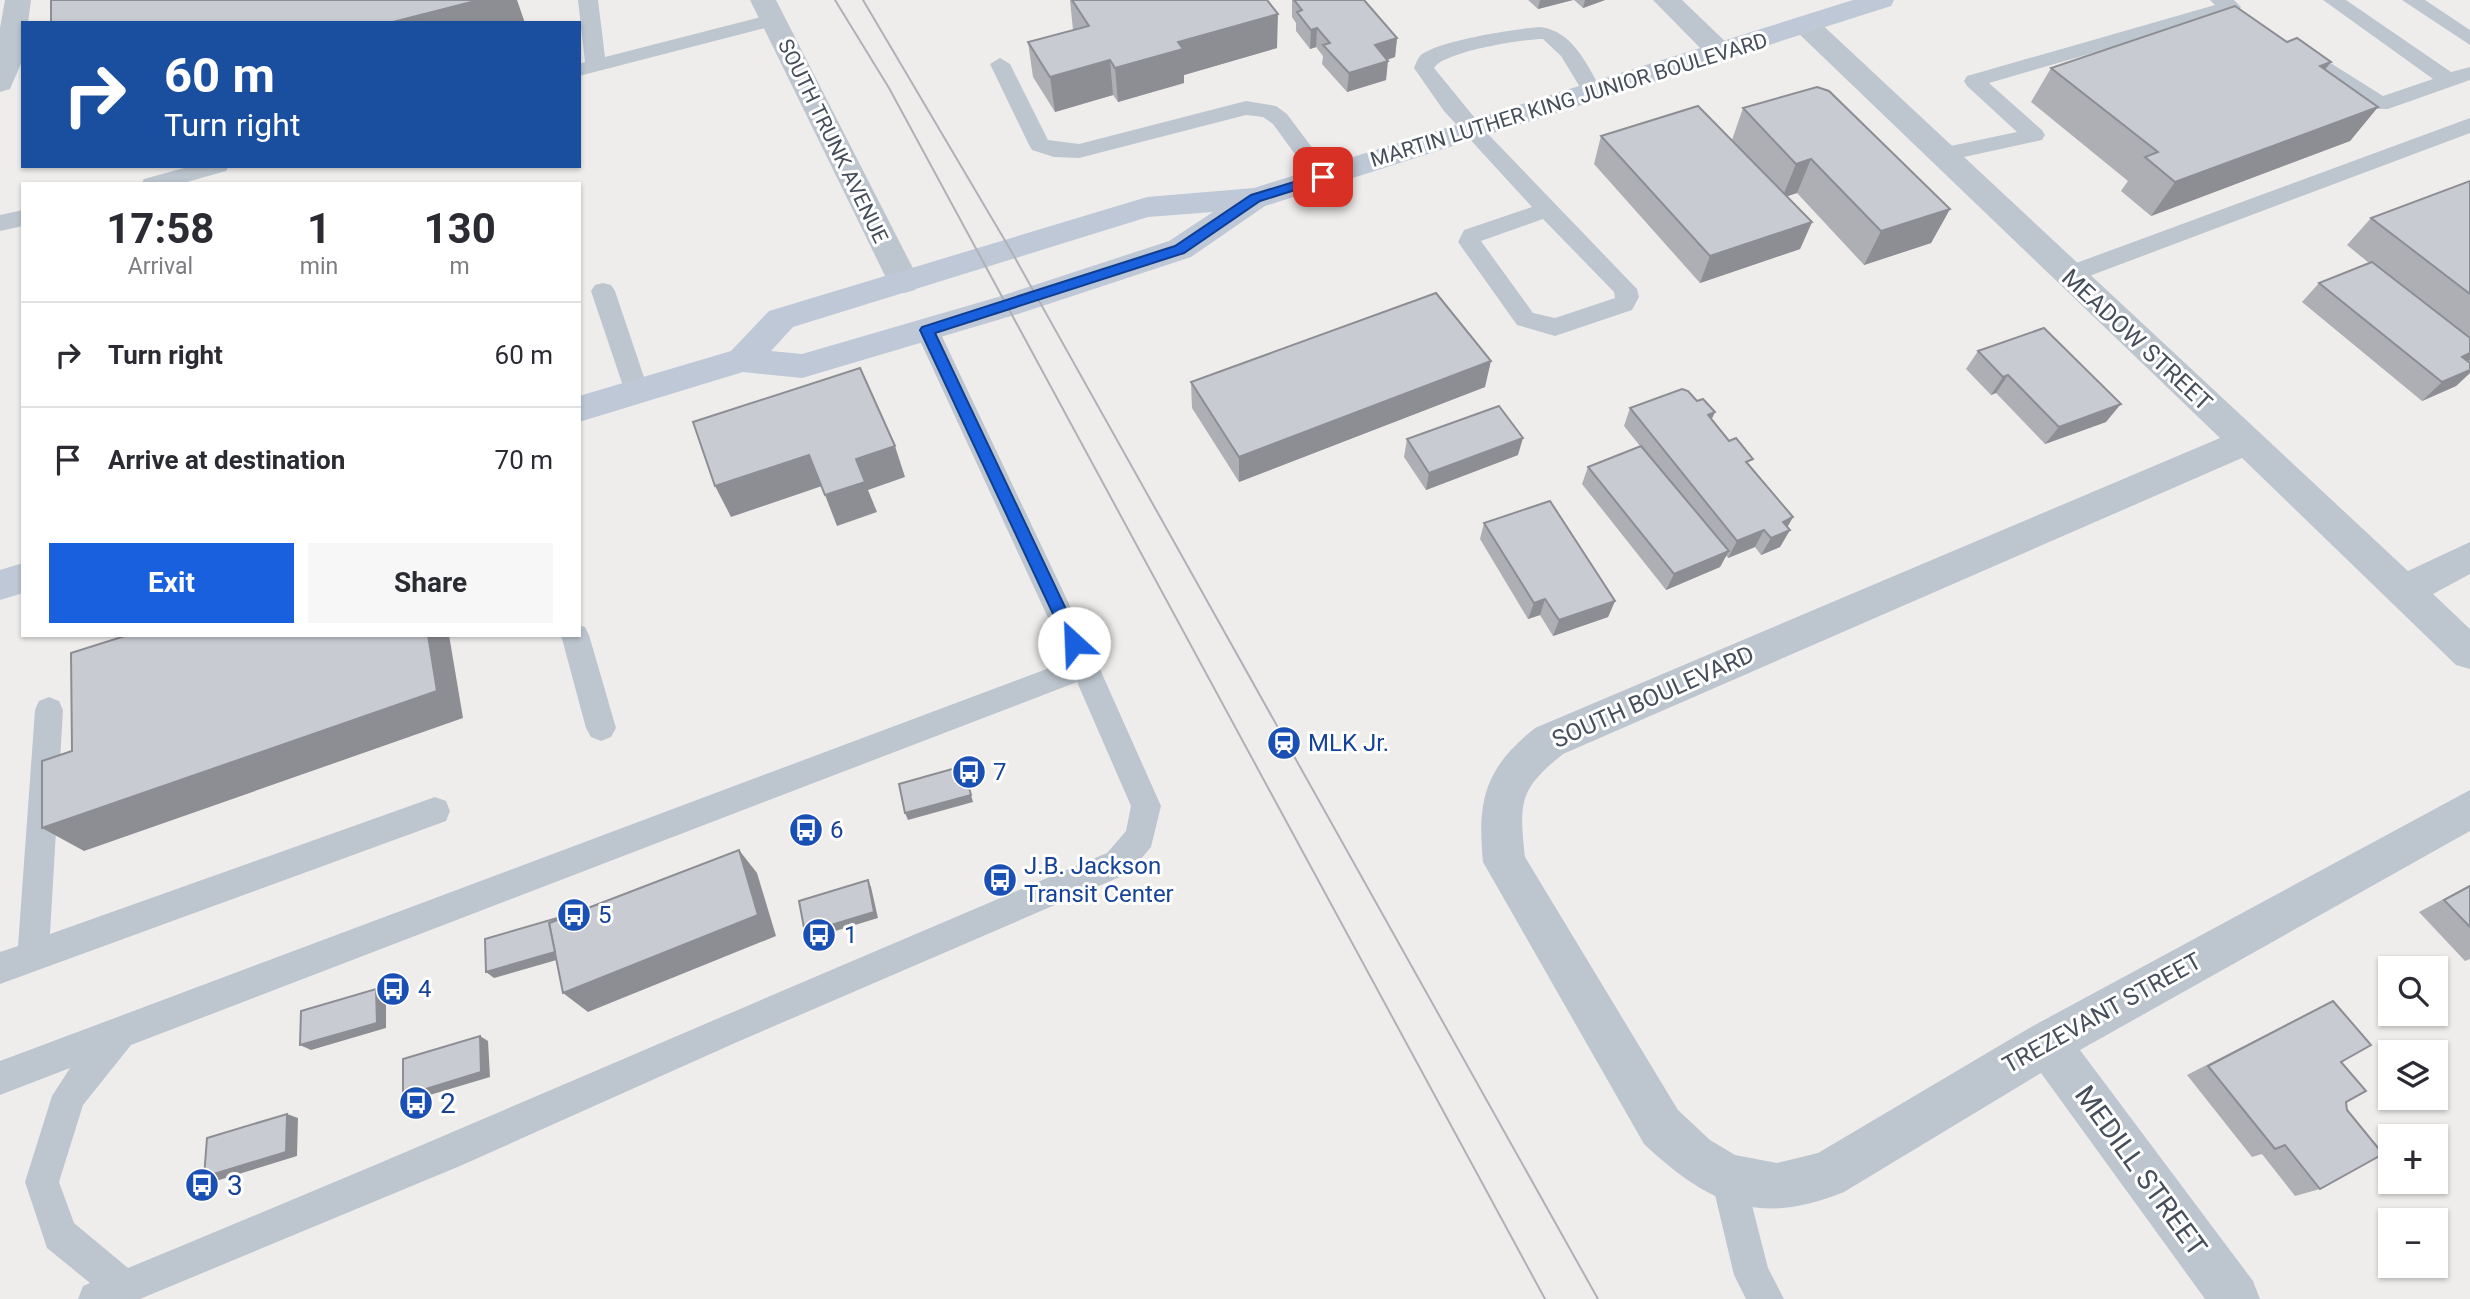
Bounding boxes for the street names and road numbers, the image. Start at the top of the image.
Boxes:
street label: MARTIN LUTHER KING JUNIOR BOULEVARD [1368,28,1770,172]
street label: SOUTH TRUNK AVENUE [773,35,893,247]
street label: MEADOW STREET [2056,263,2218,417]
street label: SOUTH BOULEVARD [1548,640,1758,754]
street label: TREZEVANT STREET [1998,947,2206,1079]
street label: MEDILL STREET [2068,1079,2214,1263]

